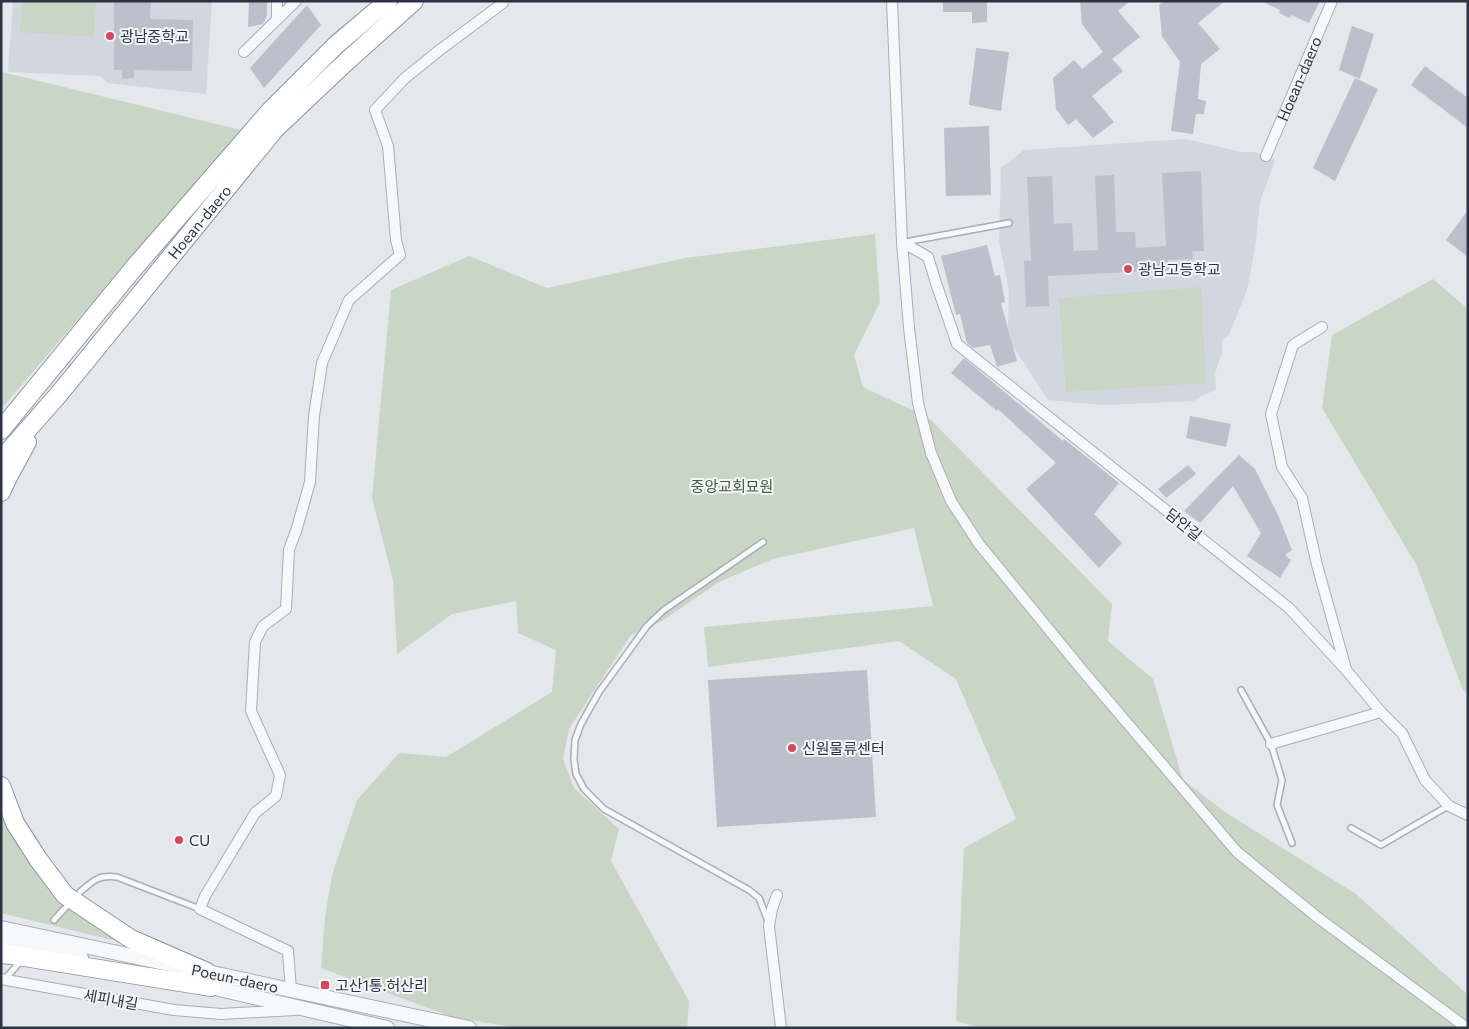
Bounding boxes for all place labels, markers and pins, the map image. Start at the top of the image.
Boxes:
place label: 광남중학교 [120,27,189,45]
marker: 광남중학교 [104,30,116,42]
place label: 광남고등학교 [1138,260,1221,278]
marker: 광남고등학교 [1122,263,1134,275]
place label: 신원물류센터 [802,739,885,757]
marker: 신원물류센터 [786,742,798,754]
place label: CU [189,831,210,849]
marker: CU [173,834,185,846]
place label: 고산1통.허산리 [335,976,428,994]
marker: 고산1통.허산리 [319,979,331,991]

